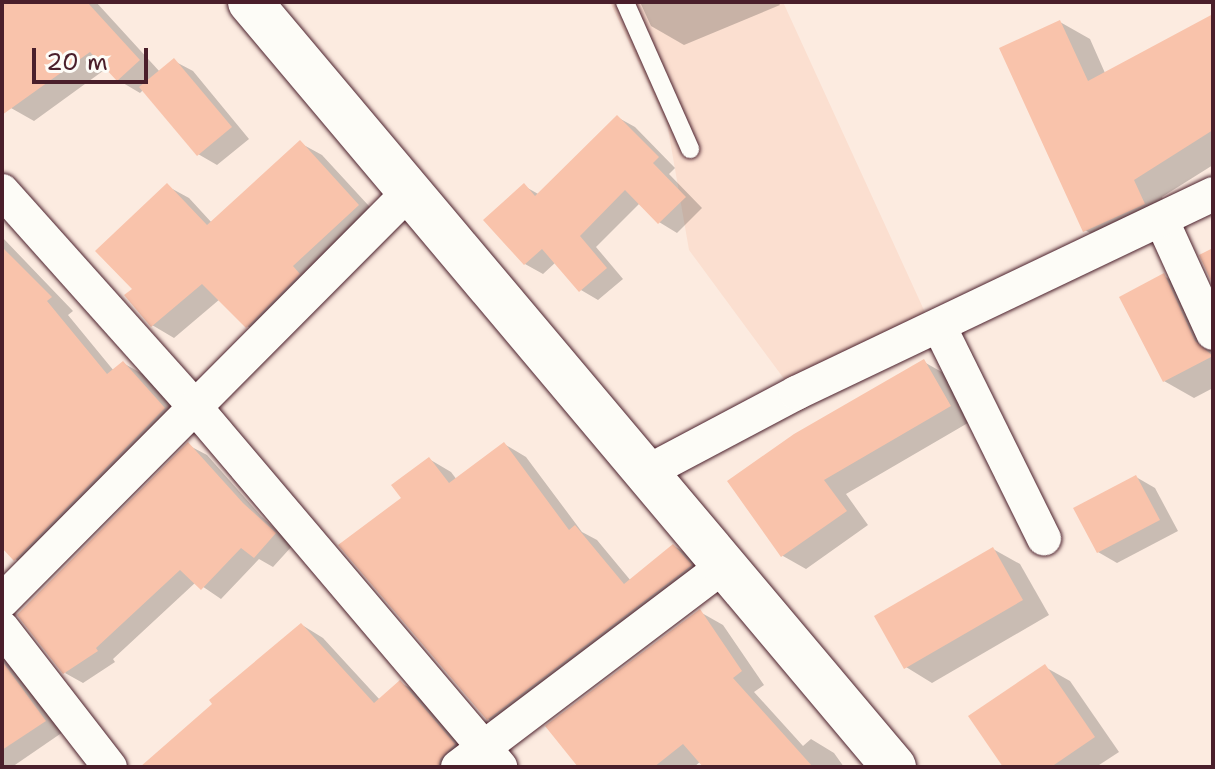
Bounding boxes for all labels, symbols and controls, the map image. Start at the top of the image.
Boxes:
scale bar [36,32,152,82]
text: 20 m [46,46,108,78]

